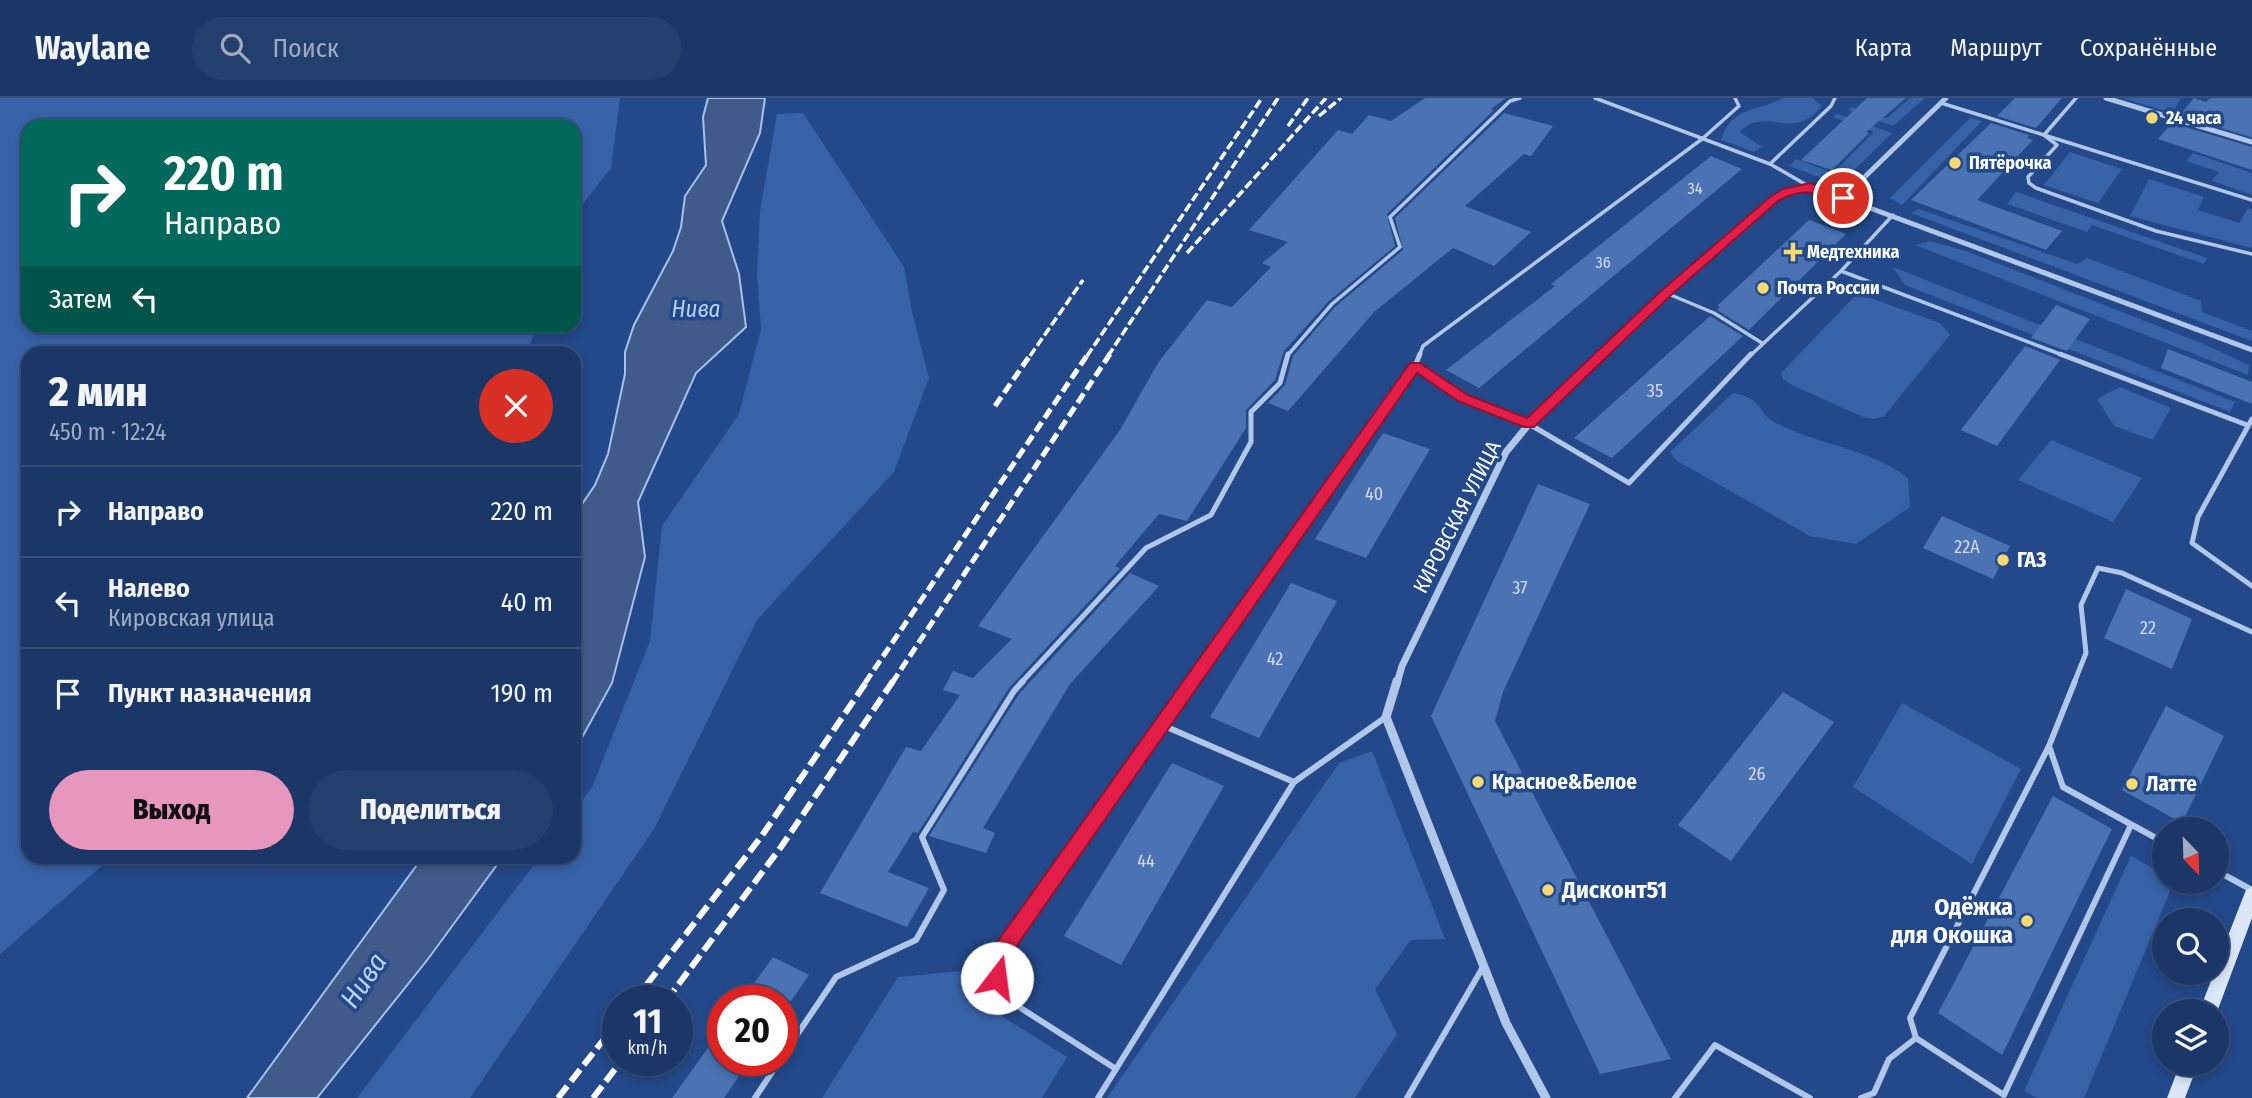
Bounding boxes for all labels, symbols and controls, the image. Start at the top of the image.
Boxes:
search box [192,17,682,80]
text: Waylane [35,28,150,68]
icon: search [216,29,254,67]
text: Поиск [272,33,339,64]
text: Карта [1855,34,1912,62]
text: Маршрут [1950,34,2042,62]
text: Сохранённые [2080,34,2217,62]
place label: 24 часа [2165,107,2222,129]
marker: 24 часа [2144,110,2160,126]
text: 220 m [164,144,284,203]
icon: right [49,147,140,238]
place label: Пятёрочка [1969,152,2051,174]
marker: Пятёрочка [1947,155,1963,171]
pin [1813,168,1873,228]
house number: 34 [1688,179,1703,198]
icon: arrive [1824,179,1862,217]
text: Направо [164,204,281,242]
place label: Медтехника [1807,241,1899,263]
marker: Медтехника [1785,244,1801,260]
house number: 36 [1595,253,1611,272]
place label: Почта России [1777,277,1880,299]
icon: left [126,280,164,318]
marker: Почта России [1755,280,1771,296]
text: Затем [49,284,112,315]
water label: Нива [672,295,720,323]
text: 2 мин [49,367,148,417]
button: close [479,369,553,443]
house number: 35 [1647,380,1663,402]
text: 450 m · 12:24 [49,418,166,446]
street label: КИРОВСКАЯ УЛИЦА [1407,436,1507,598]
house number: 40 [1365,483,1383,505]
icon: right [49,493,87,531]
text: Направо [108,496,204,527]
text: 220 m [490,496,553,527]
house number: 22А [1954,536,1980,558]
place label: ГАЗ [2017,547,2046,573]
marker: ГАЗ [1995,552,2011,568]
text: Налево [108,573,190,604]
house number: 37 [1512,577,1528,599]
icon: left [49,584,87,622]
text: 40 m [501,587,553,618]
text: Кировская улица [108,604,274,632]
house number: 22 [2140,617,2156,639]
house number: 42 [1267,648,1283,670]
icon: arrive [49,675,87,713]
text: Пункт назначения [108,678,312,709]
text: 190 m [491,678,553,709]
house number: 26 [1749,763,1766,785]
place label: Красное&Белое [1492,769,1637,795]
button: Выход [49,770,294,850]
button: Поделиться [308,770,553,850]
place label: Латте [2146,771,2197,797]
marker: Красное&Белое [1470,774,1486,790]
marker: Латте [2124,776,2140,792]
north arrow [2152,817,2230,894]
map controls [2152,817,2229,1076]
house number: 44 [1137,850,1155,872]
place label: Дисконт51 [1561,876,1667,904]
marker: Дисконт51 [1540,882,1556,898]
place label: Одёжка для Окошка [1890,893,2013,949]
button: search [2152,908,2229,985]
marker: Одёжка для Окошка [2019,913,2035,929]
position arrow [960,941,1034,1015]
water label: Нива [333,946,394,1014]
speed limit sign: 20 [707,985,798,1076]
button: layers [2152,999,2229,1076]
text: 11 [633,1000,662,1042]
text: km/h [627,1037,668,1059]

